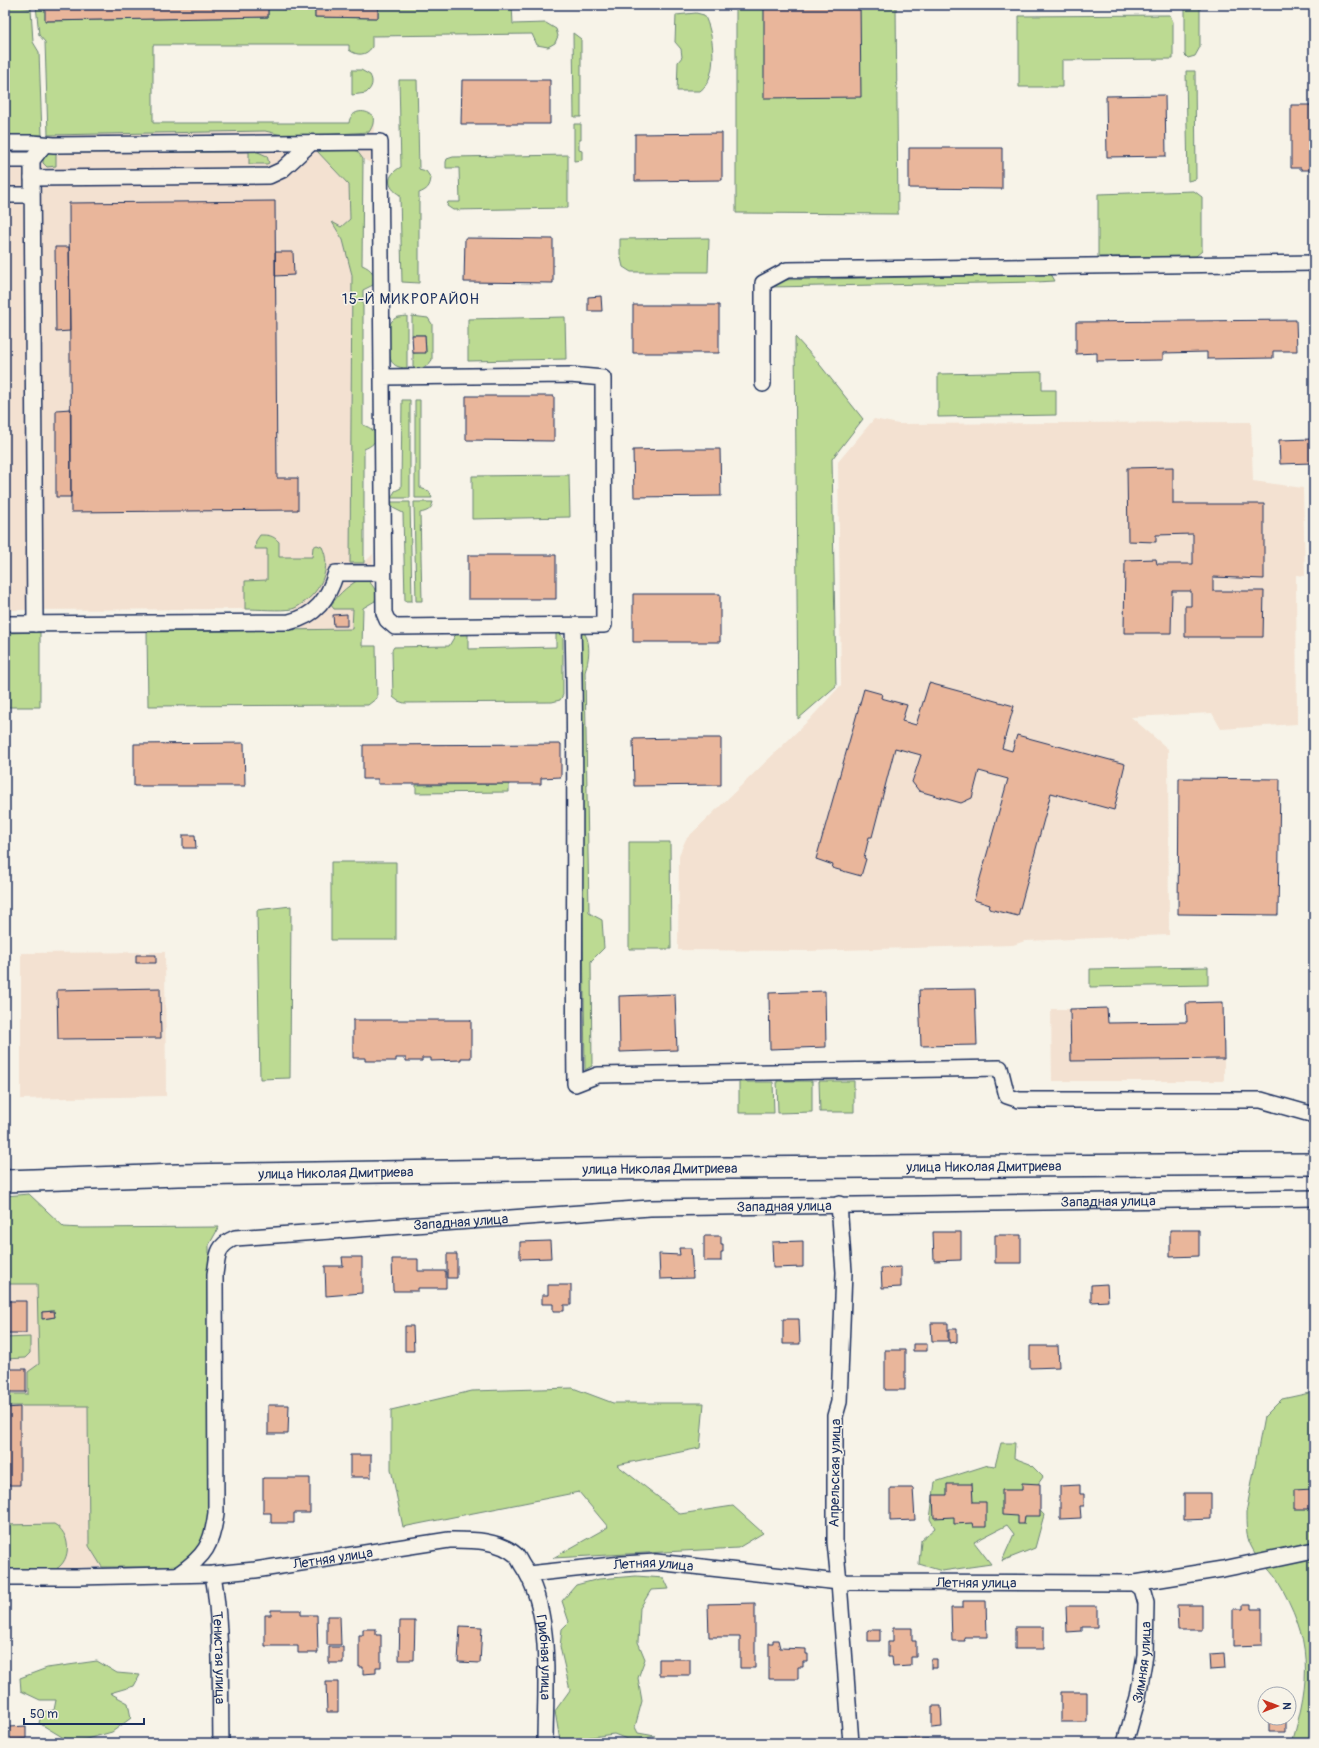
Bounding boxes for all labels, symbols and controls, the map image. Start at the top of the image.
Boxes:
district label: 15-Й МИКРОРАЙОН [342,290,480,309]
street label: улица Николая Дмитриева [905,1157,1062,1175]
street label: улица Николая Дмитриева [581,1159,738,1177]
street label: улица Николая Дмитриева [257,1163,414,1182]
street label: Западная улица [1061,1192,1156,1210]
street label: Западная улица [737,1197,832,1215]
street label: Западная улица [413,1210,509,1234]
street label: Апрельская улица [826,1418,844,1528]
street label: Летняя улица [291,1543,374,1573]
street label: Летняя улица [611,1554,694,1575]
street label: Летняя улица [935,1574,1017,1591]
street label: Тенистая улица [209,1611,229,1704]
street label: Грибная улица [533,1613,555,1700]
street label: Зимняя улица [1128,1621,1154,1705]
north arrow [1257,1686,1297,1726]
scale bar [24,1700,144,1726]
text: N [1280,1702,1293,1710]
text: 50 m [30,1707,58,1722]

